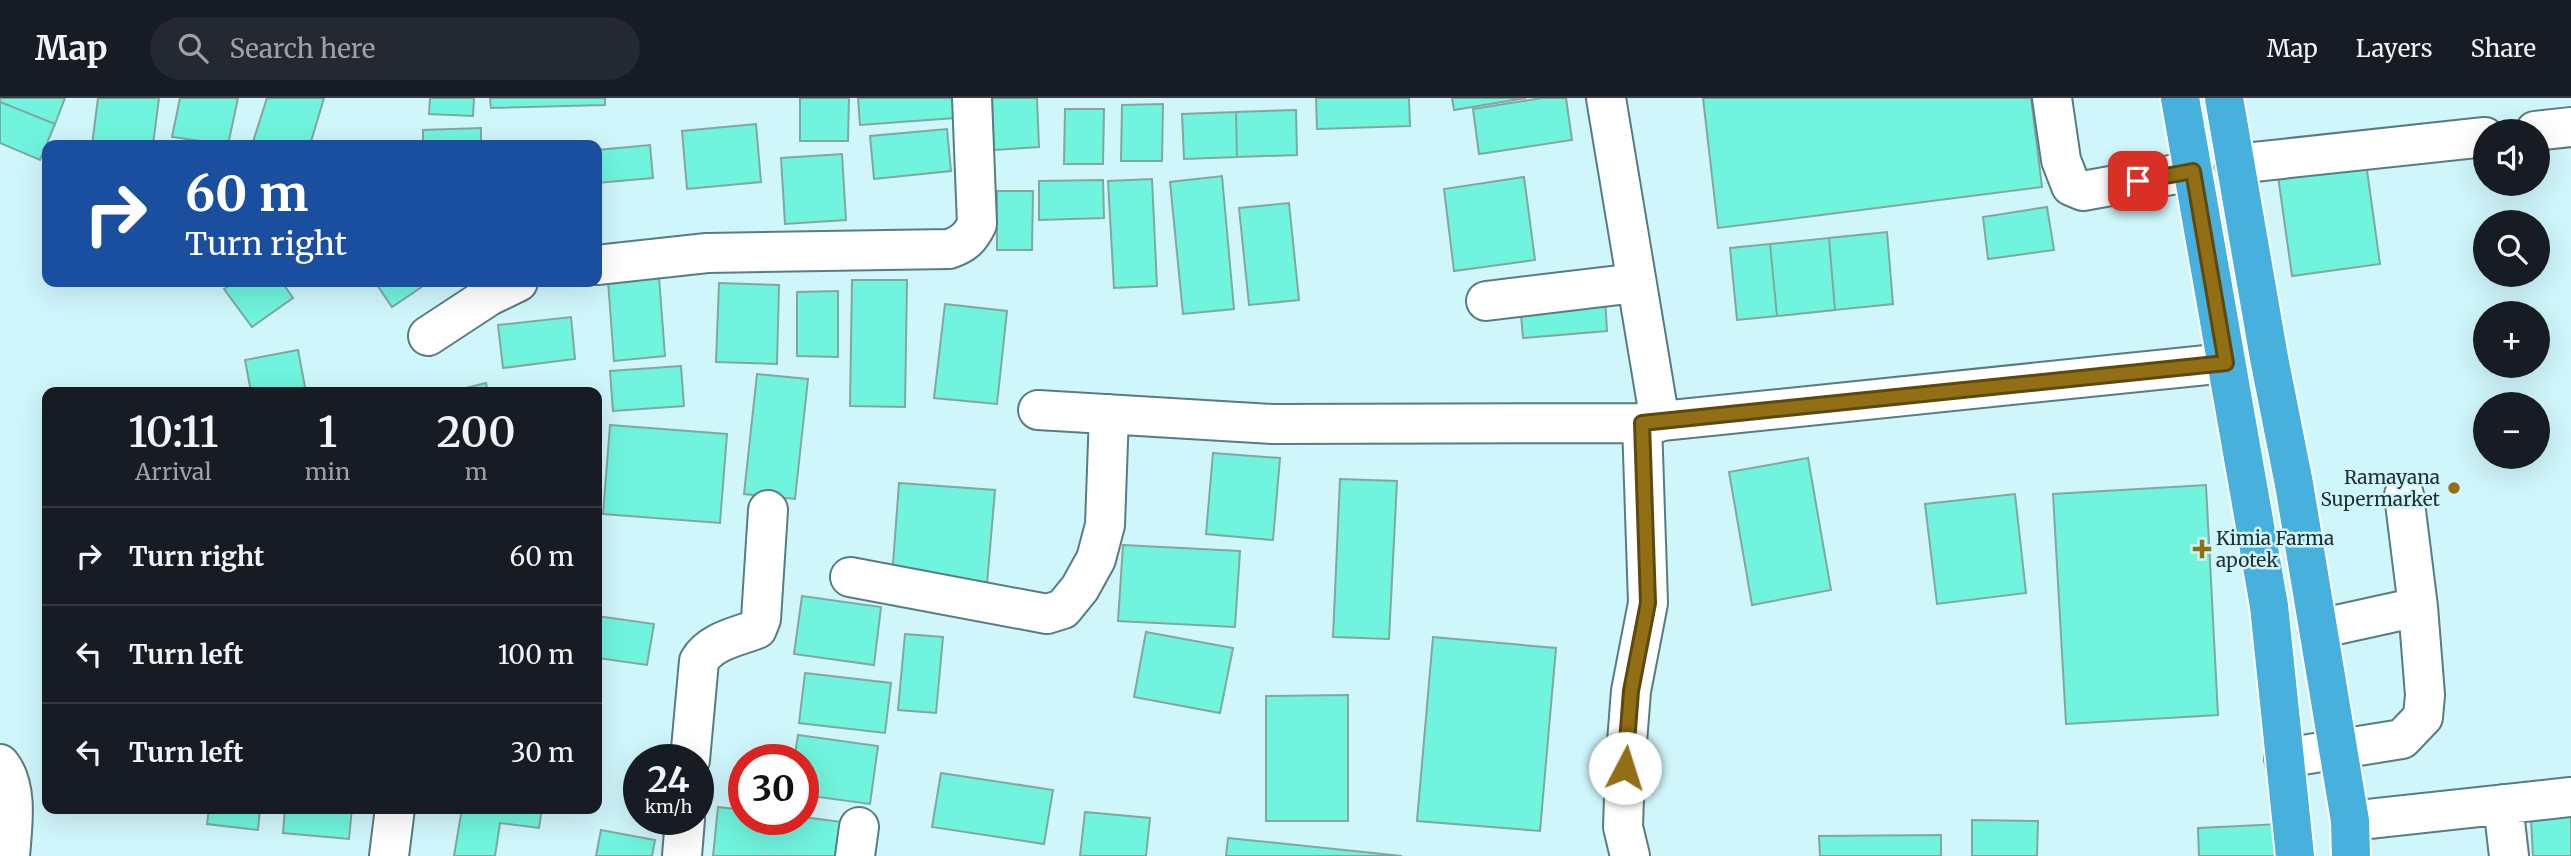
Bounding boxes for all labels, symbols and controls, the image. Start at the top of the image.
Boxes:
search box [150,17,640,80]
text: Map [35,28,108,69]
icon: search [174,29,212,67]
text: Search here [230,32,375,65]
text: Map [2267,33,2318,64]
text: Layers [2356,33,2432,64]
text: Share [2470,33,2536,64]
map controls [2473,119,2550,469]
button: sound [2473,119,2550,196]
pin [2108,151,2168,211]
icon: arrive [2119,162,2157,200]
text: 60 m [185,163,308,224]
icon: right [70,168,161,259]
button: search [2473,210,2550,287]
text: Turn right [185,224,347,264]
button: + [2473,301,2550,378]
button: − [2473,392,2550,469]
text: 10:11 [128,406,218,458]
text: 1 [318,406,337,458]
text: 200 [437,406,516,458]
text: Arrival [135,457,212,486]
text: min [305,457,350,486]
text: m [465,457,488,486]
place label: Ramayana Supermarket [2321,465,2441,511]
marker: Ramayana Supermarket [2446,480,2462,496]
place label: Kimia Farma apotek [2216,526,2334,572]
icon: right [70,537,108,575]
text: Turn right [129,540,264,573]
text: 60 m [510,540,574,573]
marker: Kimia Farma apotek [2194,541,2210,557]
icon: left [70,635,108,673]
text: Turn left [129,638,243,671]
text: 100 m [498,638,574,671]
position arrow [1588,731,1662,805]
icon: left [70,733,108,771]
text: Turn left [129,736,243,769]
text: 30 m [511,736,574,769]
speed limit sign: 30 [728,744,819,835]
text: 24 [647,758,690,802]
text: km/h [645,795,692,818]

